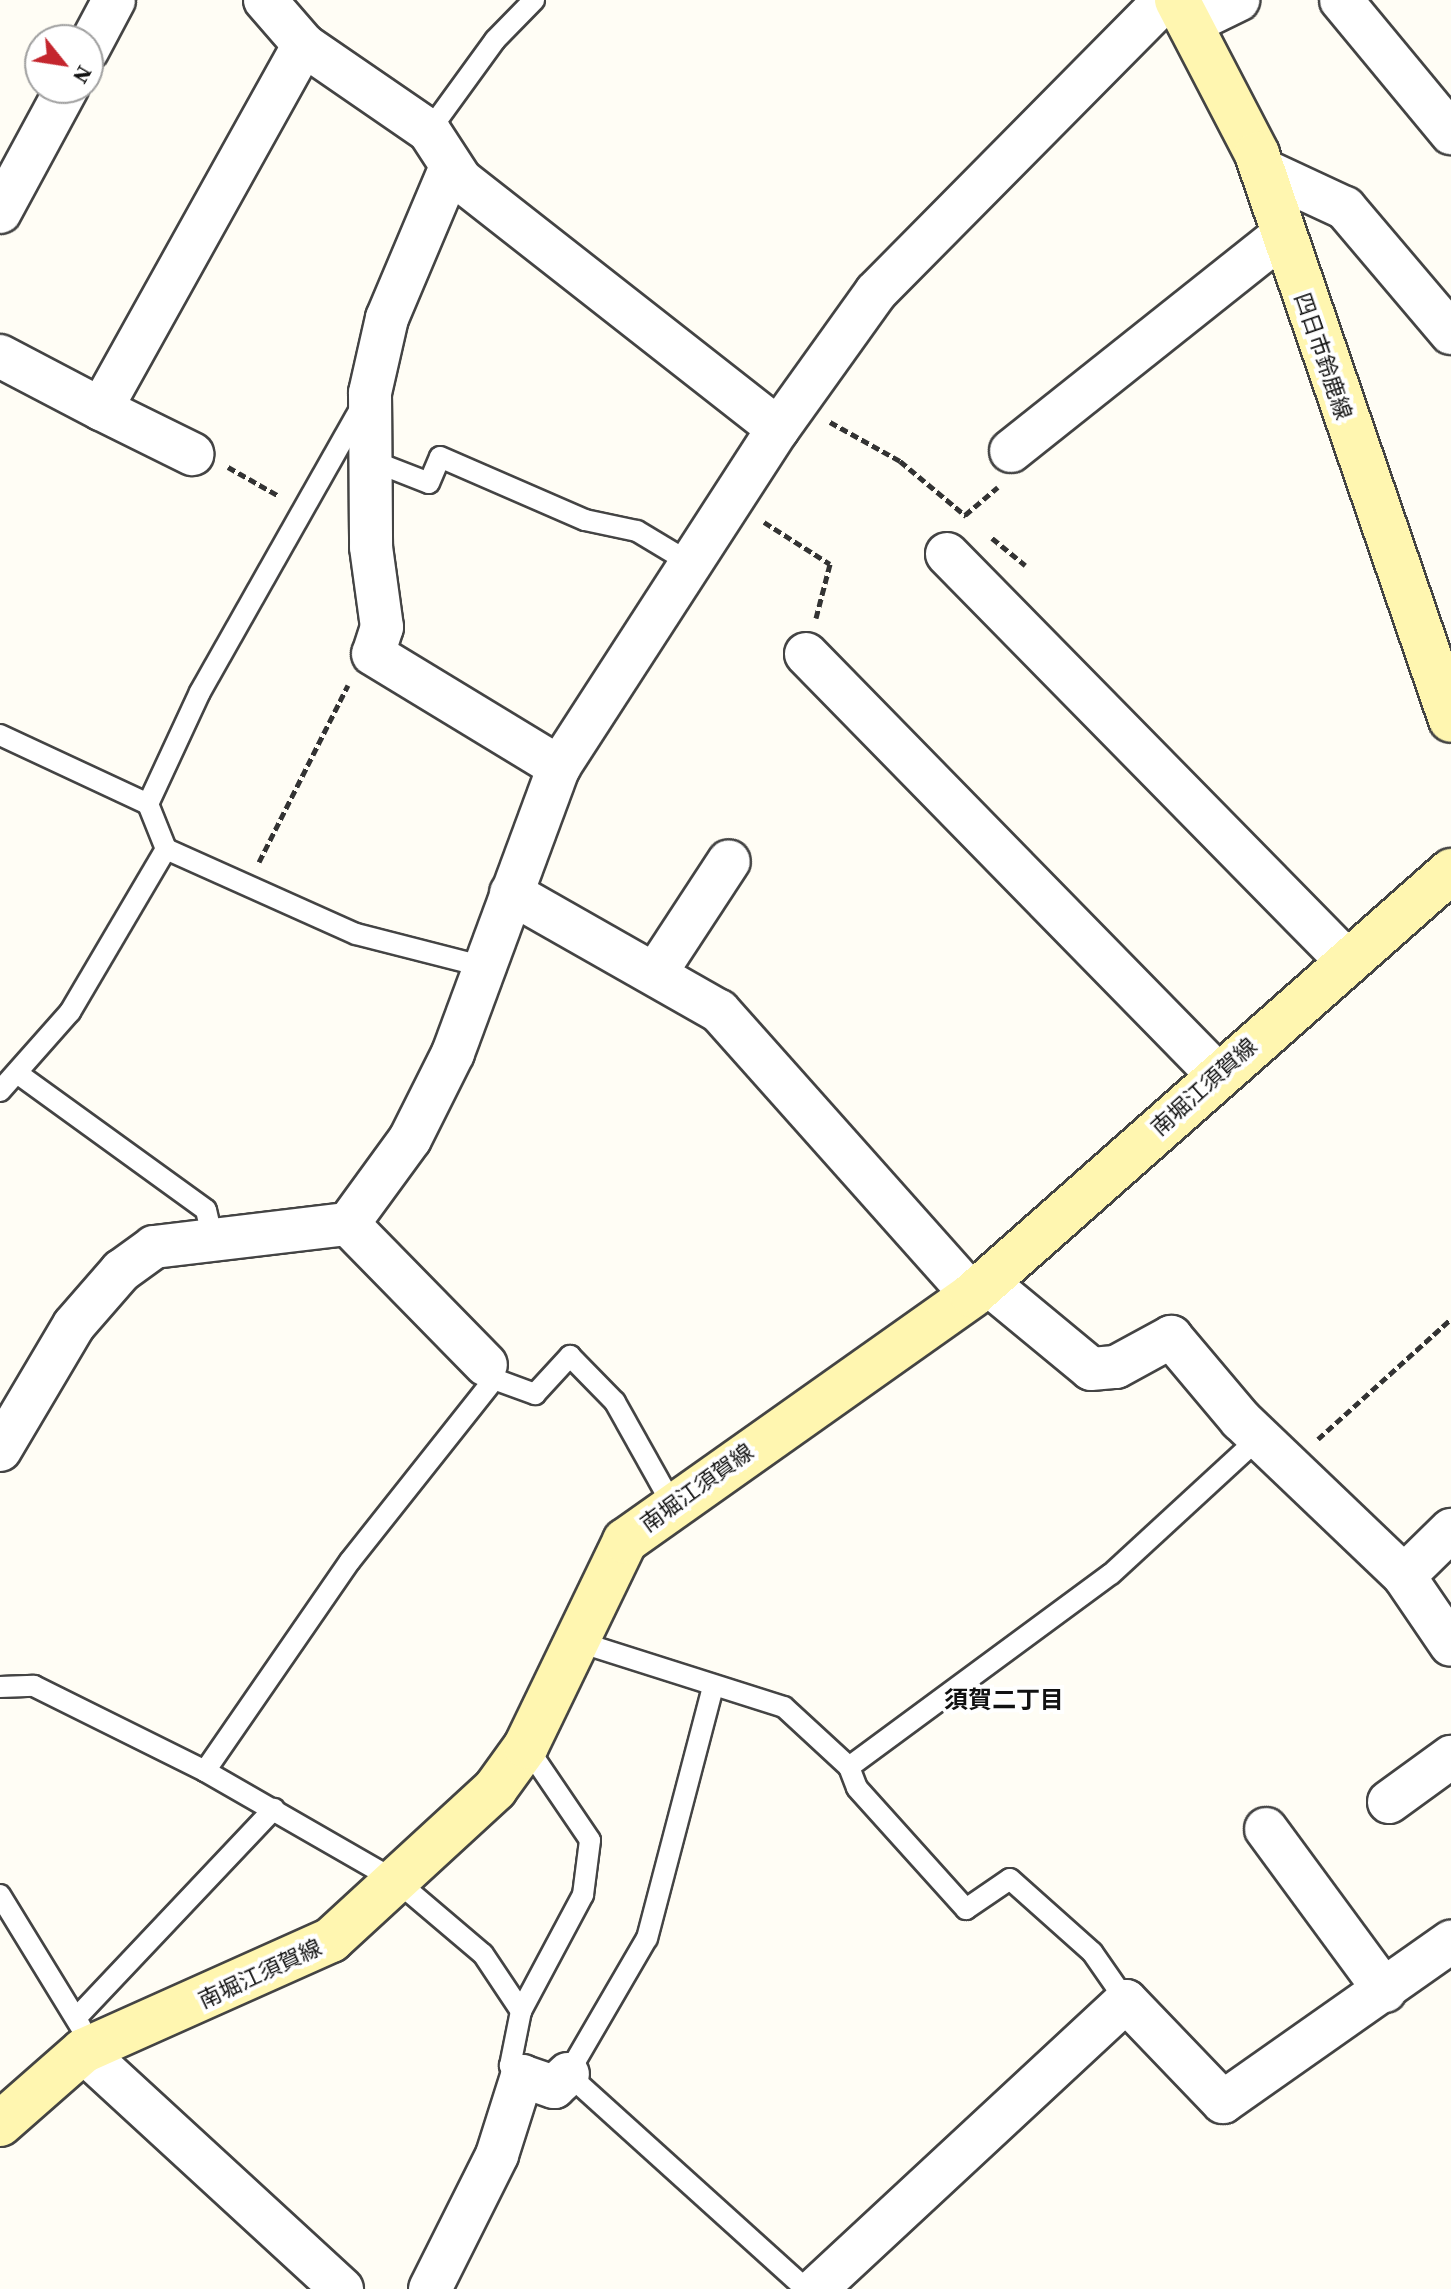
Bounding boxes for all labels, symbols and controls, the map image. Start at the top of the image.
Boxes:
north arrow [24,24,104,104]
text: N [66,61,100,89]
street label: 四日市鈴鹿線 [1289,289,1357,423]
street label: 南堀江須賀線 [1146,1033,1262,1141]
street label: 南堀江須賀線 [636,1439,758,1537]
district label: 須賀二丁目 [944,1686,1064,1714]
street label: 南堀江須賀線 [195,1934,325,2014]

